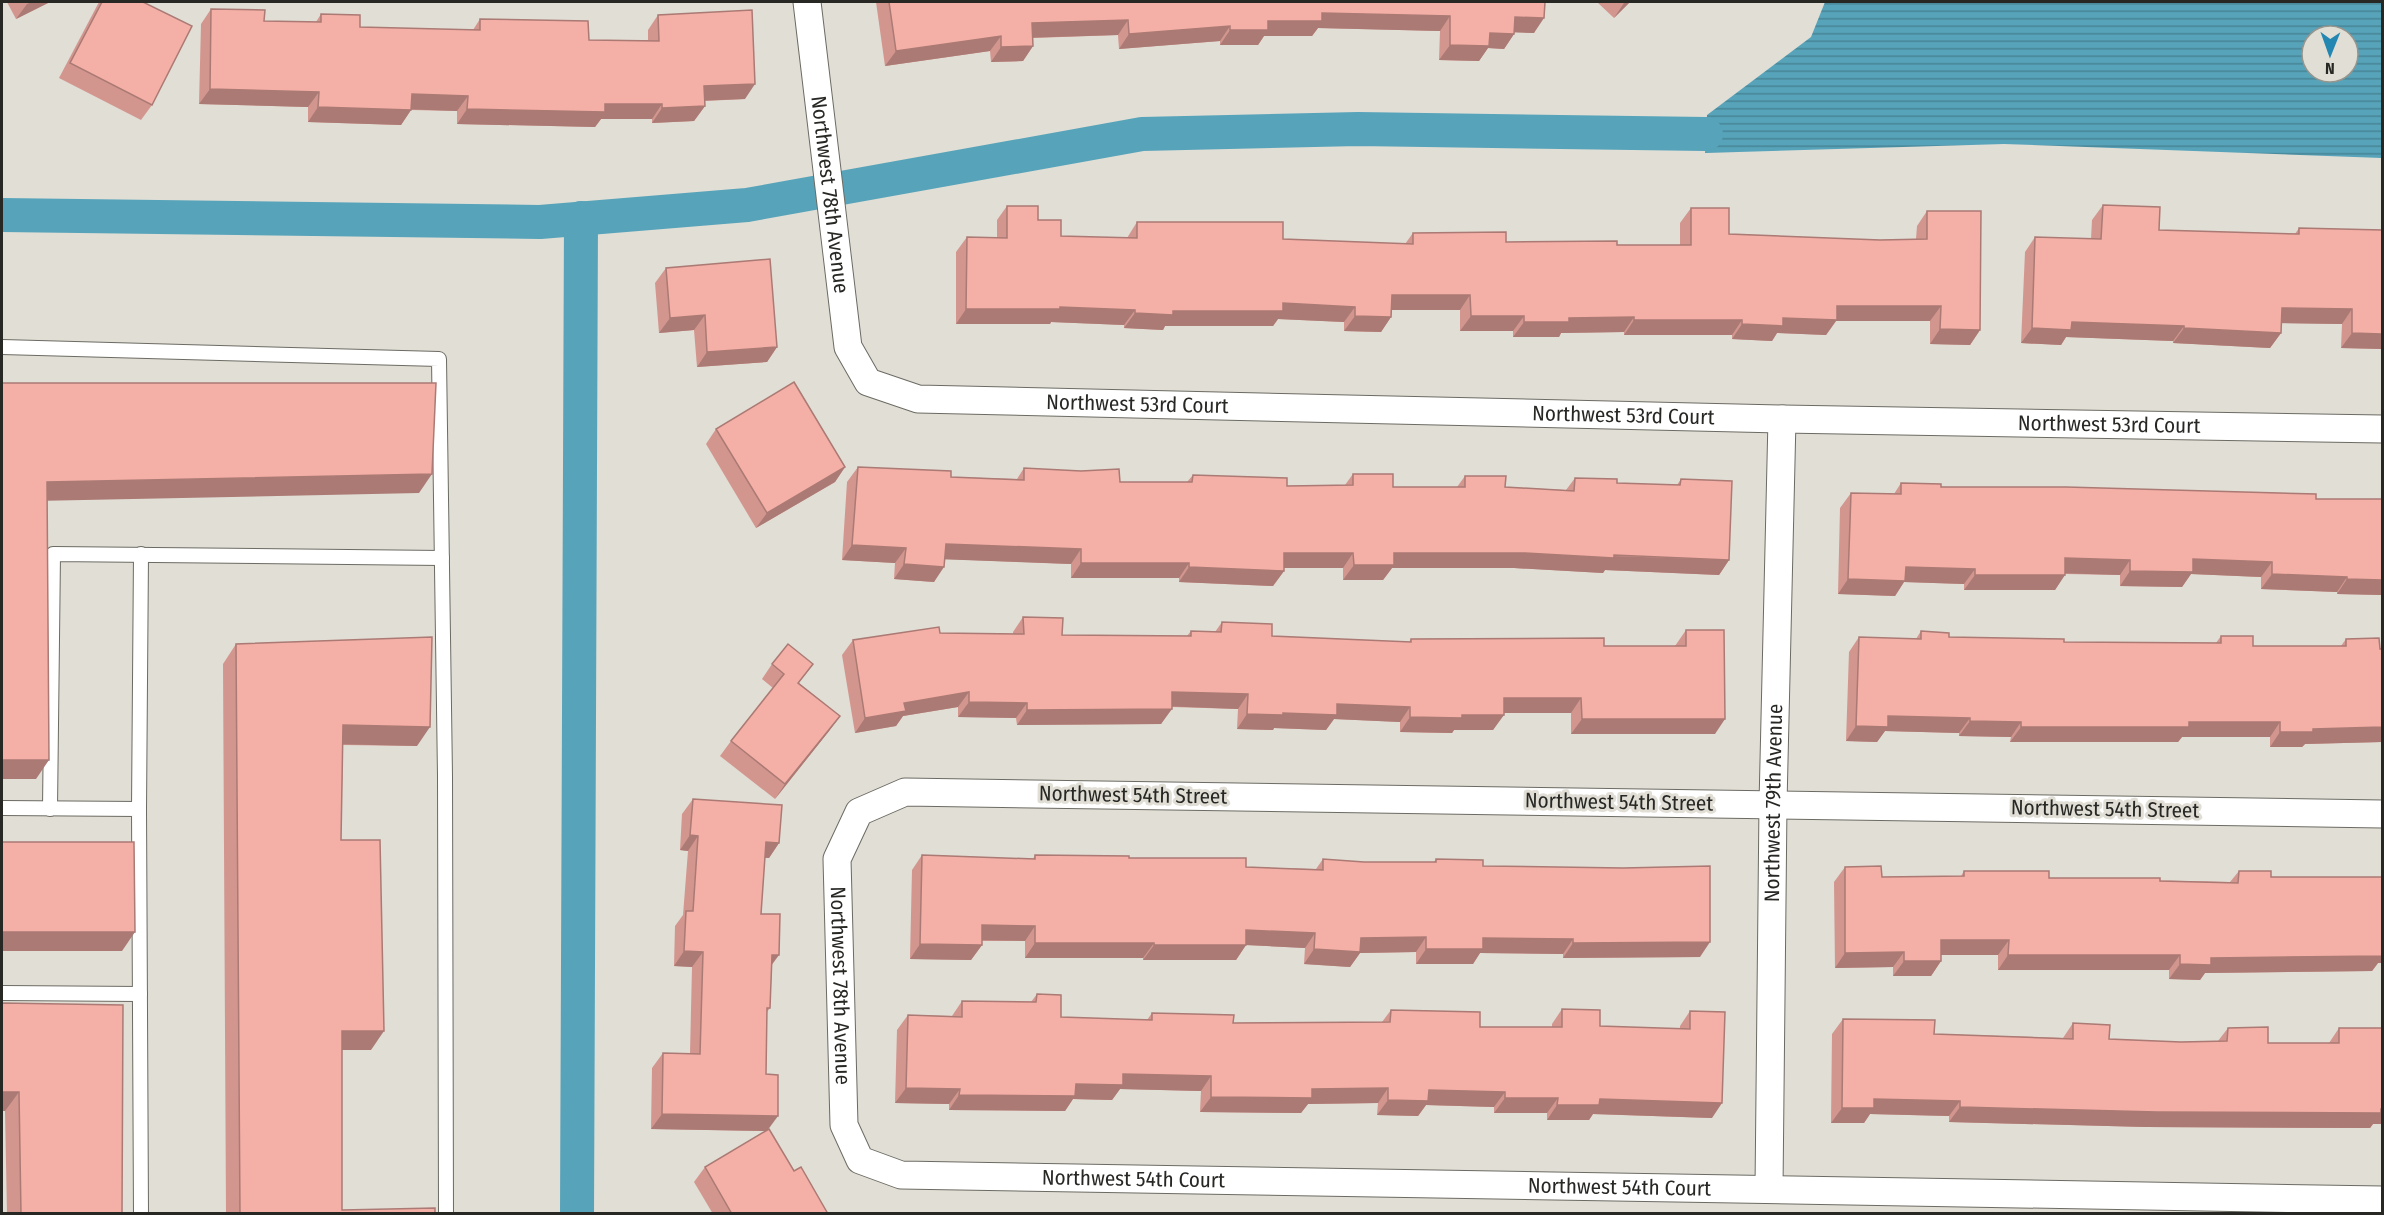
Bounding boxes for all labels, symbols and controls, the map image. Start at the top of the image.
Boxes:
north arrow [2300,24,2360,84]
text: N [2325,59,2335,78]
street label: Northwest 78th Avenue [805,94,855,295]
street label: Northwest 53rd Court [1046,389,1229,419]
street label: Northwest 53rd Court [1532,400,1715,430]
street label: Northwest 53rd Court [2018,410,2201,439]
street label: Northwest 79th Avenue [1759,704,1788,902]
street label: Northwest 54th Street [1039,780,1227,810]
street label: Northwest 54th Street [1525,787,1713,817]
street label: Northwest 54th Street [2011,794,2199,824]
street label: Northwest 78th Avenue [825,886,856,1085]
street label: Northwest 54th Court [1042,1164,1225,1193]
street label: Northwest 54th Court [1528,1173,1711,1202]

